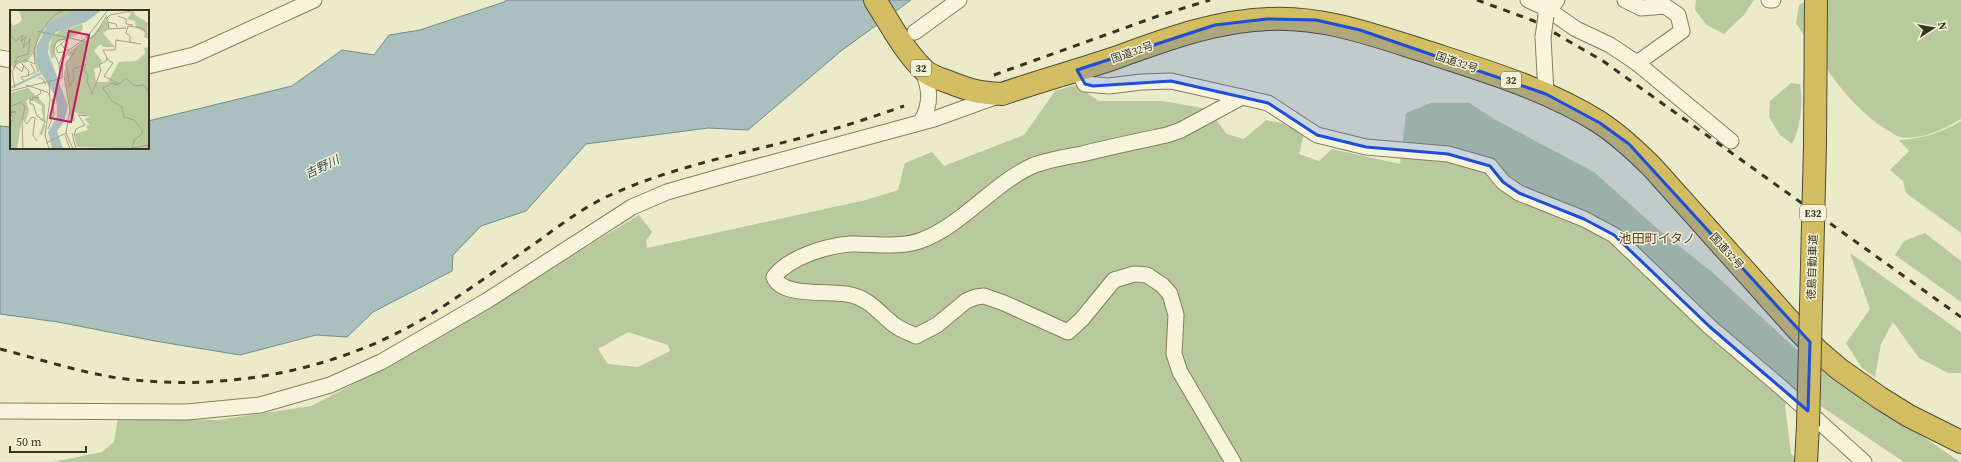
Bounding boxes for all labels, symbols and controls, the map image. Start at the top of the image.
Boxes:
north arrow [1913,8,1953,48]
inset map [10,10,149,149]
text: N [1934,21,1950,32]
street label: 国道32号 [1109,38,1155,67]
street label: 国道32号 [1434,49,1480,76]
road number: 32 [911,60,931,76]
road number: 32 [1501,72,1521,88]
water label: 吉野川 [302,151,343,182]
road number: E32 [1800,205,1826,221]
district label: 池田町イタノ [1618,230,1696,247]
street label: 国道32号 [1706,230,1747,273]
street label: 徳島自動車道 [1804,234,1821,300]
scale bar [10,428,86,454]
text: 50 m [16,434,42,450]

